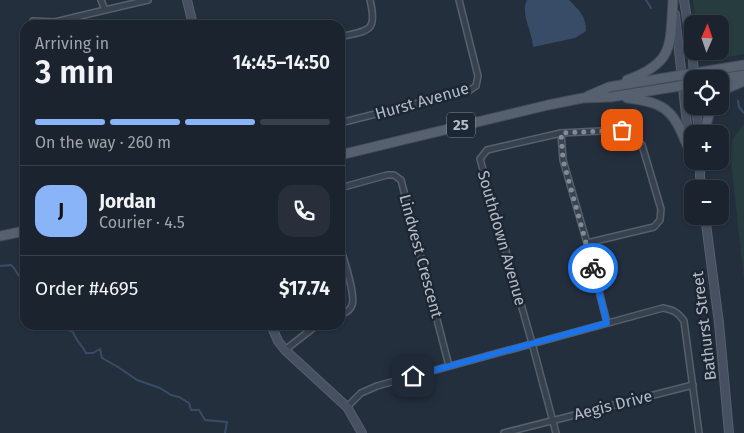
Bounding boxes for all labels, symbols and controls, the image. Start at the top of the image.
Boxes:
north arrow [684,15,729,60]
map controls [684,15,729,225]
text: Arriving in [35,34,109,53]
text: 14:45–14:50 [232,51,330,74]
text: 3 min [35,53,114,91]
button: locate [684,70,729,115]
street label: Hurst Avenue [373,79,471,123]
pin [601,109,643,151]
road number: 25 [447,112,475,138]
icon: bag [608,116,636,144]
button: + [684,125,729,170]
text: On the way · 260 m [35,133,171,152]
street label: Southdown Avenue [474,168,530,308]
button: − [684,180,729,225]
button: phone [278,185,330,237]
text: Jordan [99,190,156,213]
street label: Lindvest Crescent [395,192,447,320]
text: J [58,199,64,222]
text: Courier · 4.5 [99,213,185,232]
courier [568,243,618,293]
icon: bike [579,254,607,282]
street label: Bathurst Street [688,270,720,382]
text: Order #4695 [35,277,138,300]
text: $17.74 [279,277,330,300]
pin [392,355,434,397]
icon: home [399,362,427,390]
street label: Aegis Drive [572,386,654,424]

